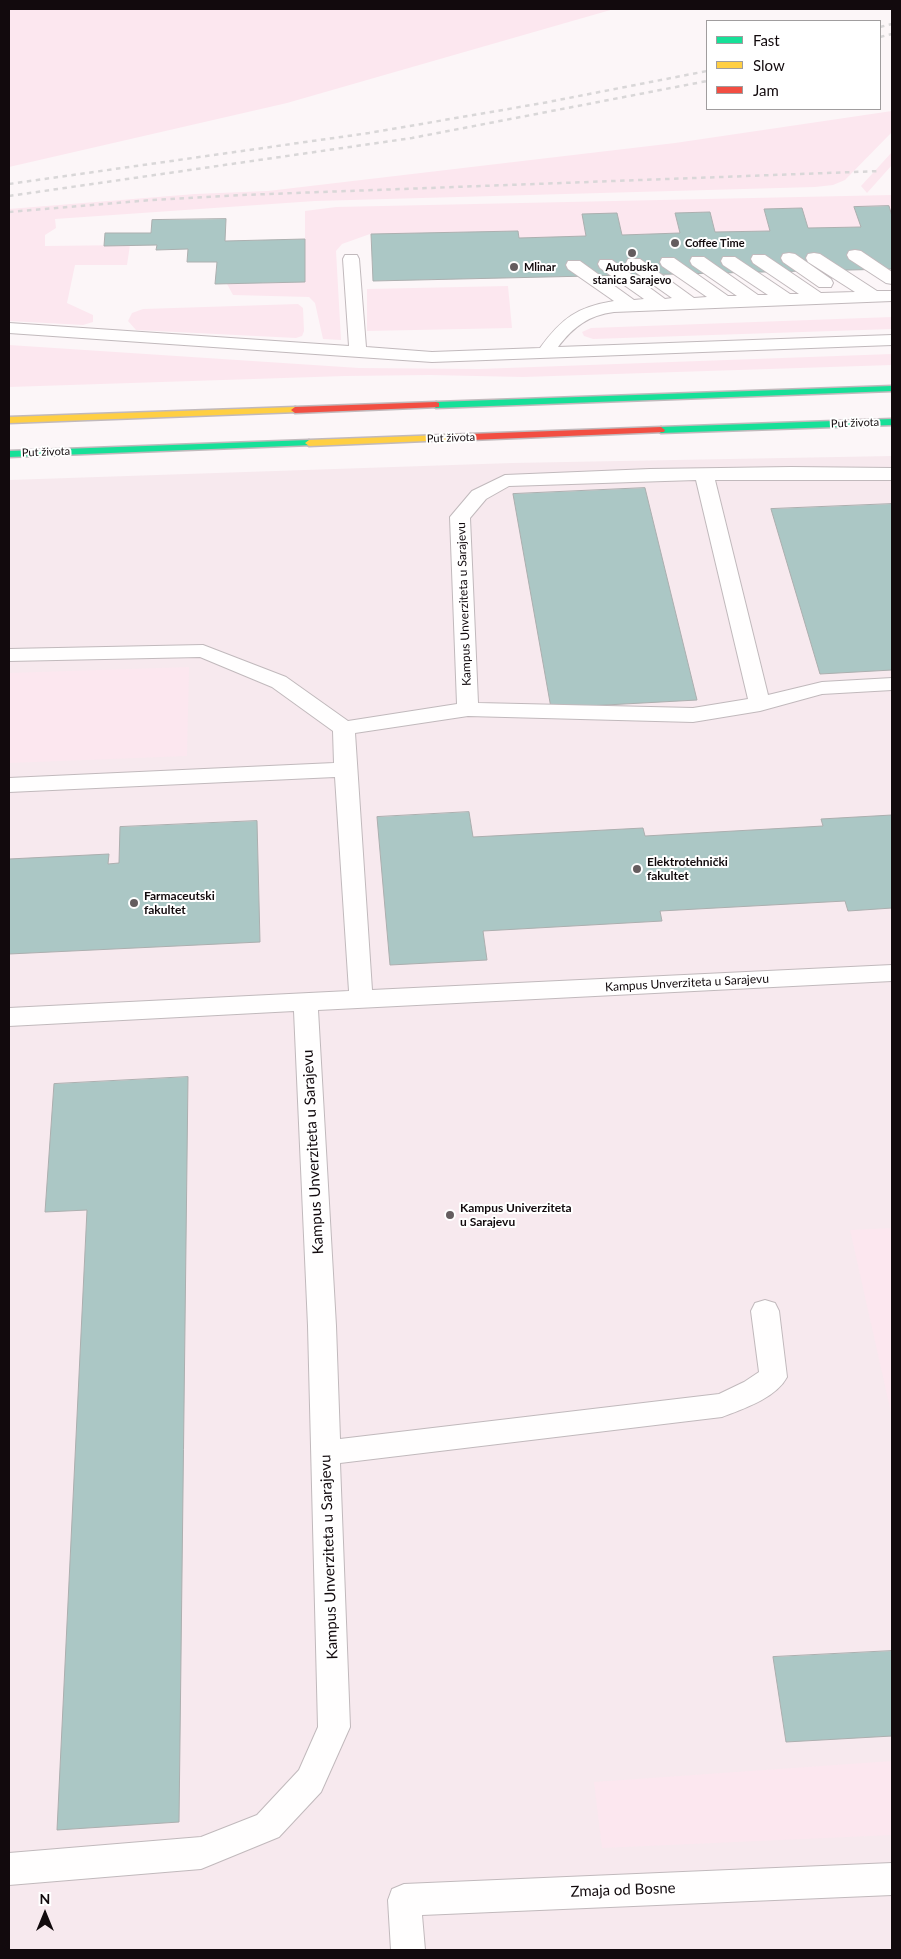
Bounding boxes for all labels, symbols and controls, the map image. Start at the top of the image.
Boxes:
legend [706,20,881,110]
text: Fast [753,31,780,49]
text: Slow [753,56,785,74]
text: Jam [753,81,779,99]
place label: Coffee Time [685,236,745,250]
marker: Coffee Time [669,237,681,249]
marker: Autobuska stanica Sarajevo [626,247,638,259]
place label: Mlinar [524,260,556,274]
place label: Autobuska stanica Sarajevo [593,260,671,286]
marker: Mlinar [508,261,520,273]
street label: Put života [831,416,879,430]
street label: Put života [427,431,475,445]
street label: Put života [22,445,70,459]
street label: Kampus Unverziteta u Sarajevu [454,522,474,686]
place label: Elektrotehnički fakultet [647,855,728,883]
marker: Elektrotehnički fakultet [631,863,643,875]
place label: Farmaceutski fakultet [144,889,215,917]
marker: Farmaceutski fakultet [128,897,140,909]
street label: Kampus Unverziteta u Sarajevu [605,972,769,994]
street label: Kampus Unverziteta u Sarajevu [299,1049,327,1255]
place label: Kampus Univerziteta u Sarajevu [460,1201,572,1229]
marker: Kampus Univerziteta u Sarajevu [444,1209,456,1221]
street label: Kampus Unverziteta u Sarajevu [316,1454,342,1660]
street label: Zmaja od Bosne [570,1879,676,1901]
north arrow [20,1889,70,1939]
text: N [40,1890,50,1907]

